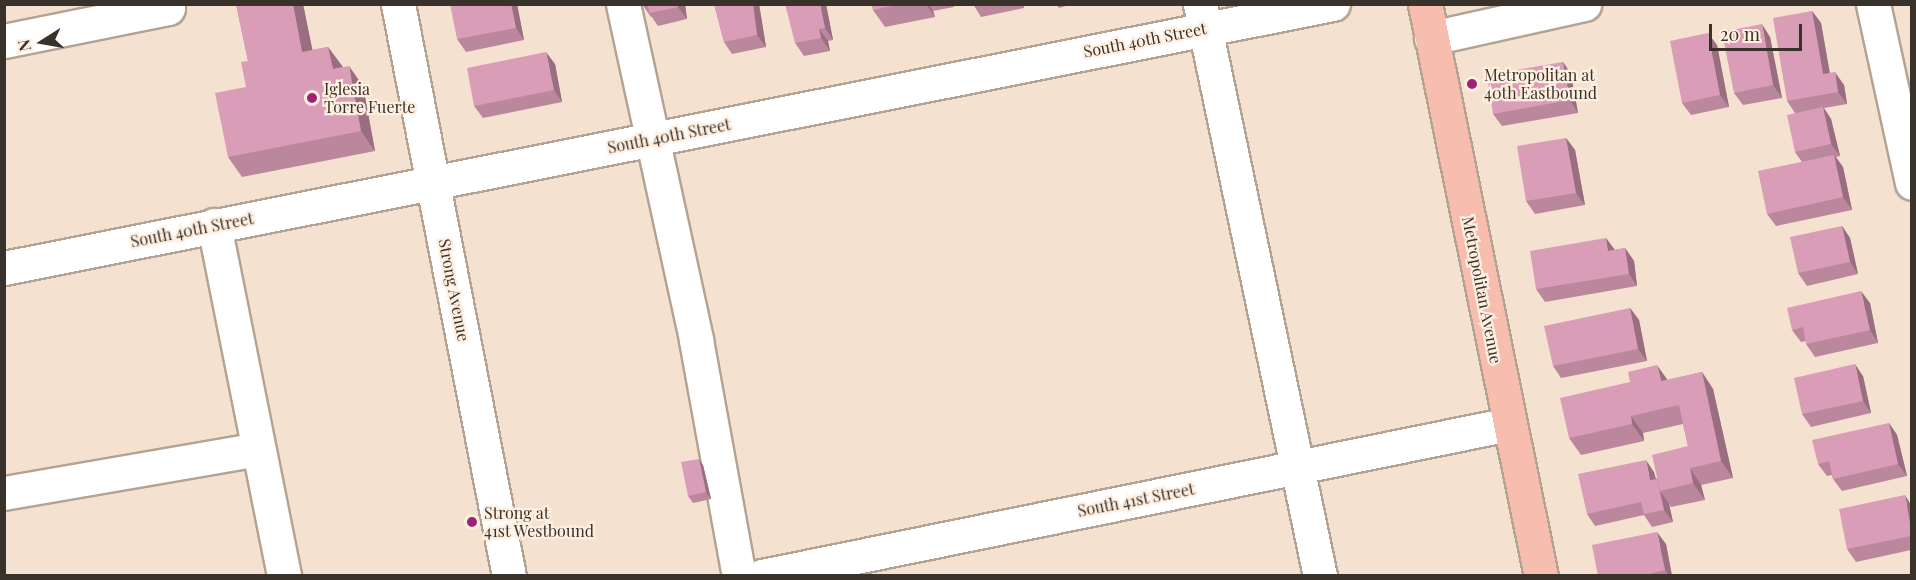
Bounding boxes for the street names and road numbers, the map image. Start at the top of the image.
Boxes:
street label: South 40th Street [1082,19,1208,61]
street label: South 40th Street [606,115,732,157]
street label: South 40th Street [129,209,255,251]
street label: Metropolitan Avenue [1458,214,1506,366]
street label: Strong Avenue [435,237,473,343]
street label: South 41st Street [1076,479,1196,521]

